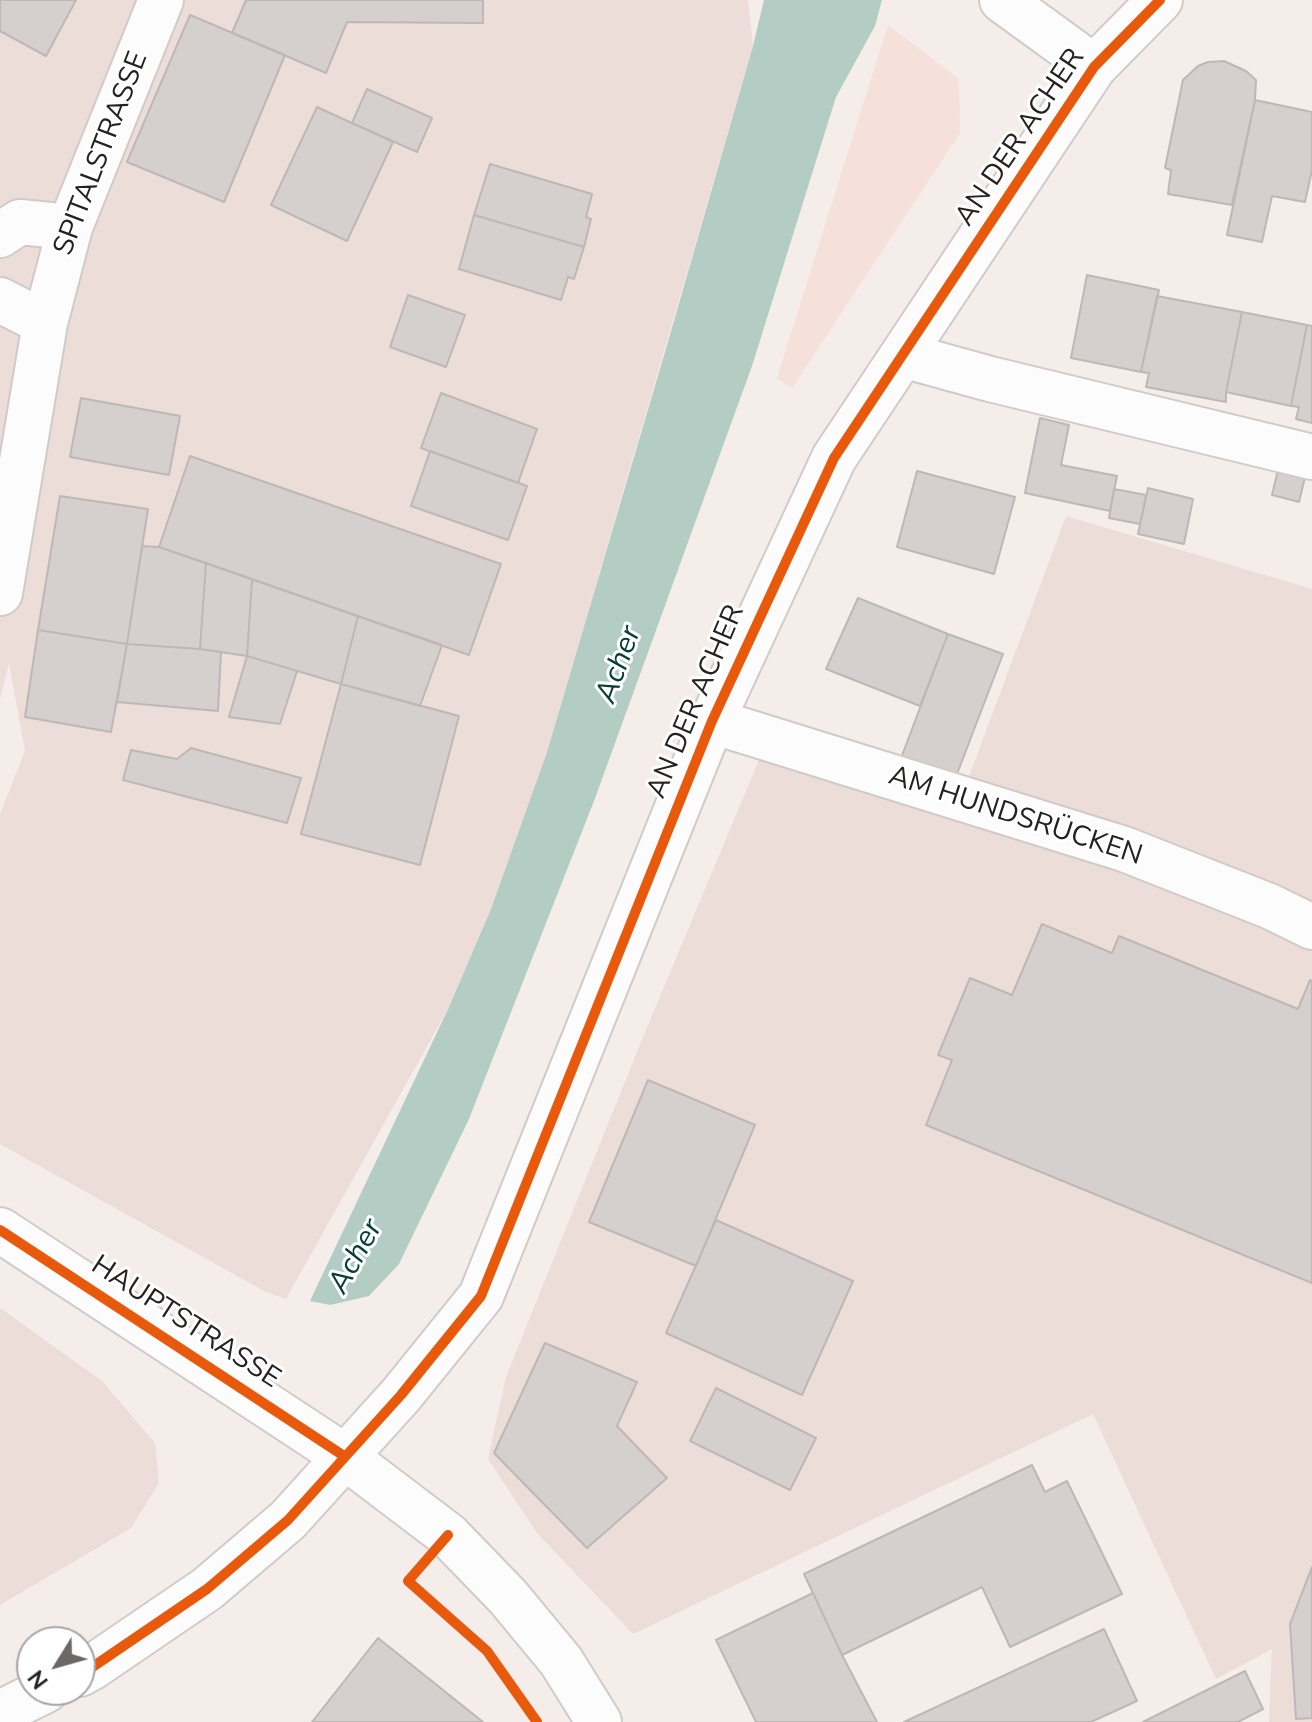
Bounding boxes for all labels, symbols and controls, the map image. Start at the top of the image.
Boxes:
street label: AN DER ACHER [949,43,1093,233]
street label: SPITALSTRASSE [48,48,156,260]
street label: AN DER ACHER [641,600,753,804]
water label: Acher [590,622,650,708]
street label: AM HUNDSRÜCKEN [884,760,1146,874]
water label: Acher [322,1214,392,1300]
street label: HAUPTSTRASSE [84,1249,286,1397]
north arrow [16,1626,96,1706]
text: N [21,1664,55,1695]

